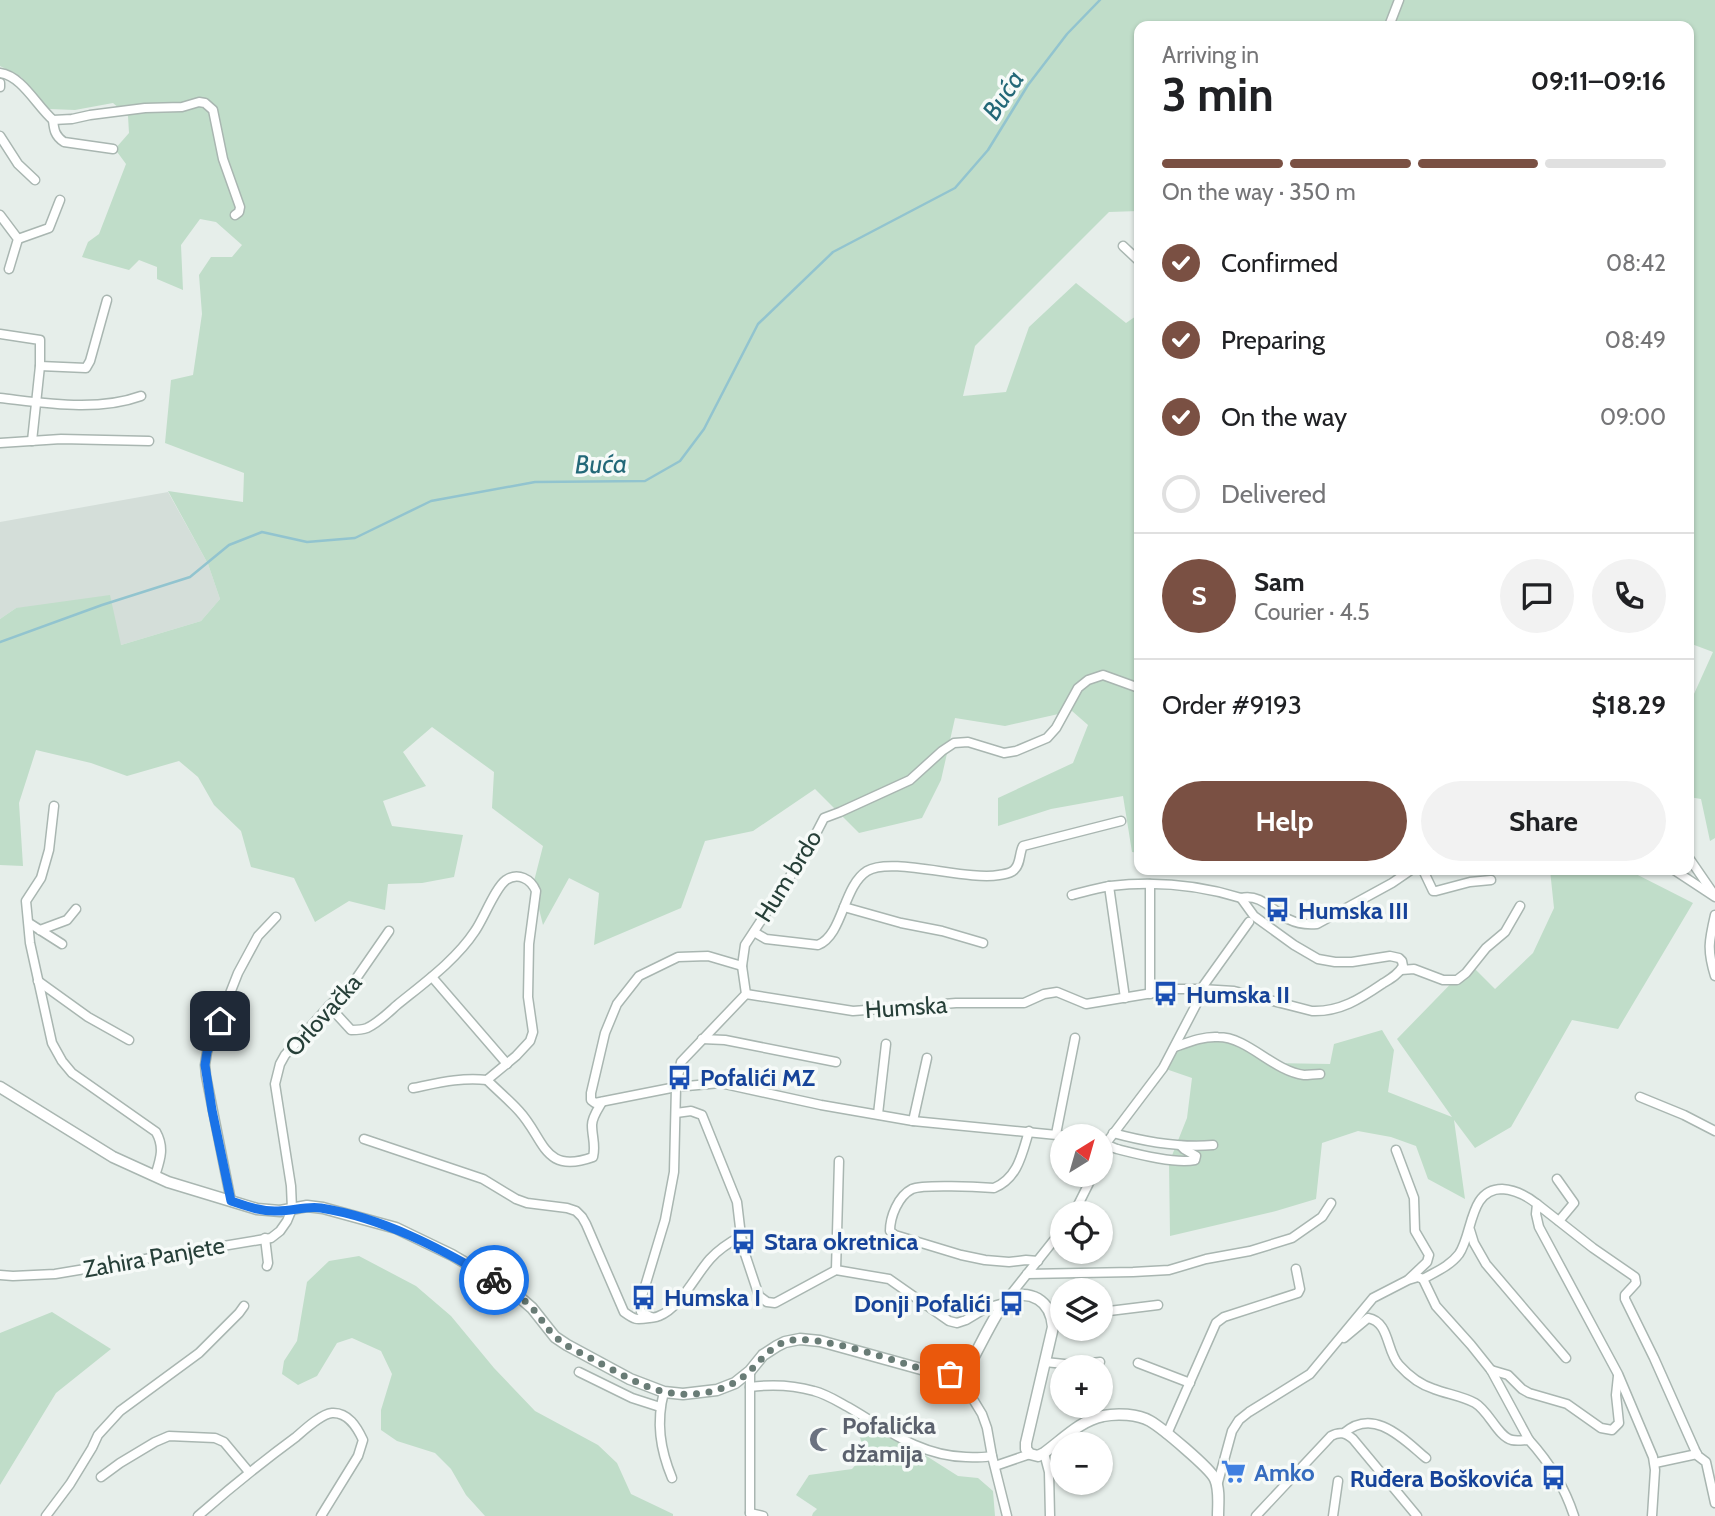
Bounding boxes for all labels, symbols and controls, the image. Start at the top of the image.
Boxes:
text: Arriving in [1162,41,1259,69]
water label: Buća [975,64,1031,126]
text: 09:11–09:16 [1531,65,1666,97]
text: 3 min [1162,67,1274,123]
text: On the way · 350 m [1162,178,1356,206]
icon: check [1162,244,1200,282]
text: Confirmed [1221,247,1338,279]
text: 08:42 [1606,249,1666,277]
icon: check [1162,321,1200,359]
text: Preparing [1221,324,1325,356]
text: 08:49 [1605,326,1666,354]
icon: check [1162,398,1200,436]
text: On the way [1221,401,1347,433]
text: 09:00 [1600,403,1666,431]
water label: Buća [575,448,627,480]
text: Delivered [1221,478,1326,510]
button: chat [1500,559,1574,633]
button: phone [1592,559,1666,633]
text: Sam [1254,566,1305,598]
text: S [1191,580,1207,612]
text: Courier · 4.5 [1254,598,1370,626]
text: Order #9193 [1162,689,1302,721]
text: $18.29 [1591,689,1666,721]
button: Help [1162,781,1407,861]
button: Share [1421,781,1666,861]
street label: Hum brdo [748,825,828,927]
bus stop icon: Humska III [1264,896,1292,924]
place label: Humska III [1298,896,1409,925]
street label: Orlovačka [279,968,368,1062]
bus stop icon: Humska II [1152,980,1180,1008]
place label: Humska II [1186,980,1290,1009]
street label: Humska [864,990,949,1024]
pin [190,991,250,1051]
icon: home [201,1002,239,1040]
bus stop icon: Pofalići MZ [666,1063,694,1091]
place label: Pofalići MZ [700,1063,815,1092]
north arrow [1050,1124,1113,1186]
map controls [1050,1124,1113,1495]
button: locate [1050,1201,1113,1264]
bus stop icon: Stara okretnica [730,1227,758,1255]
place label: Stara okretnica [764,1227,919,1256]
street label: Zahira Panjete [81,1230,227,1284]
courier [459,1245,529,1315]
icon: bike [475,1261,513,1299]
button: layers [1050,1278,1113,1341]
bus stop icon: Humska I [630,1283,658,1311]
place label: Humska I [664,1283,761,1312]
place label: Donji Pofalići [854,1289,991,1318]
bus stop icon: Donji Pofalići [997,1289,1025,1317]
pin [920,1344,980,1404]
icon: bag [931,1355,969,1393]
button: + [1050,1355,1113,1418]
place label: Pofalićka džamija [842,1411,936,1468]
mosque icon: Pofalićka džamija [808,1425,836,1453]
button: − [1050,1432,1113,1495]
supermarket icon: Amko [1220,1458,1248,1486]
place label: Amko [1254,1458,1315,1487]
place label: Ruđera Boškovića [1350,1464,1533,1493]
bus stop icon: Ruđera Boškovića [1539,1464,1567,1492]

